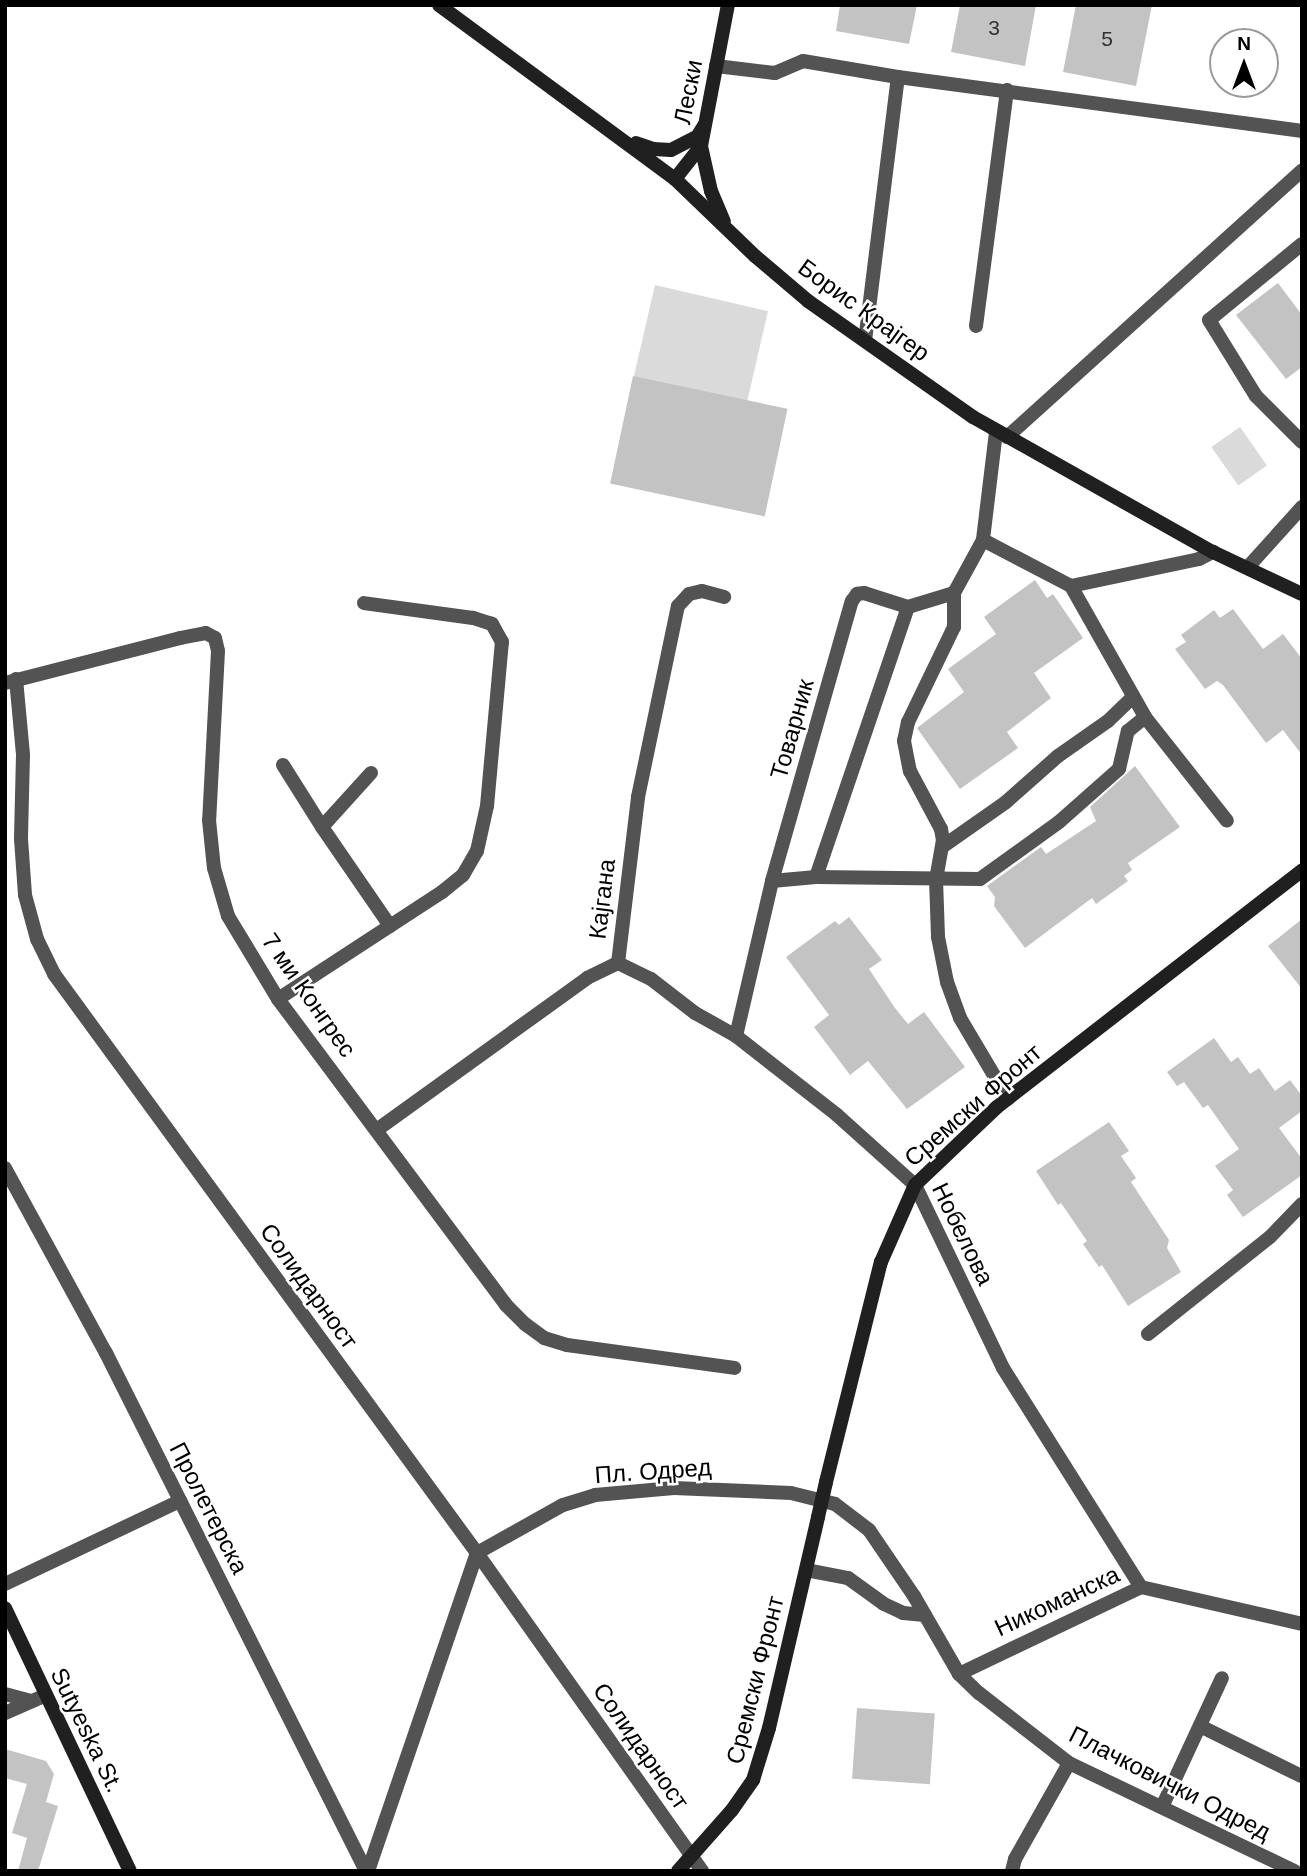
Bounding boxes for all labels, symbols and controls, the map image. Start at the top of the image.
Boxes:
house number: 3 [988,15,1000,41]
house number: 5 [1101,26,1113,52]
north arrow [1209,28,1279,98]
text: N [1237,33,1251,54]
street label: Лески [668,57,708,127]
street label: Борис Крајгер [793,253,935,367]
street label: Товарник [764,676,820,782]
street label: Кајгана [583,857,621,941]
street label: 7 ми Конгрес [256,928,362,1062]
street label: Сремски Фронт [899,1038,1047,1172]
street label: Нобелова [926,1178,1000,1290]
street label: Солидарност [254,1218,364,1354]
street label: Пролетерска [164,1437,254,1579]
street label: Пл. Одред [594,1453,712,1489]
street label: Никоманска [990,1560,1124,1642]
street label: Сремски Фронт [720,1593,790,1767]
street label: Sutyeska St. [45,1663,129,1797]
street label: Солидарност [587,1677,695,1815]
street label: Плачковички Одред [1064,1720,1276,1846]

